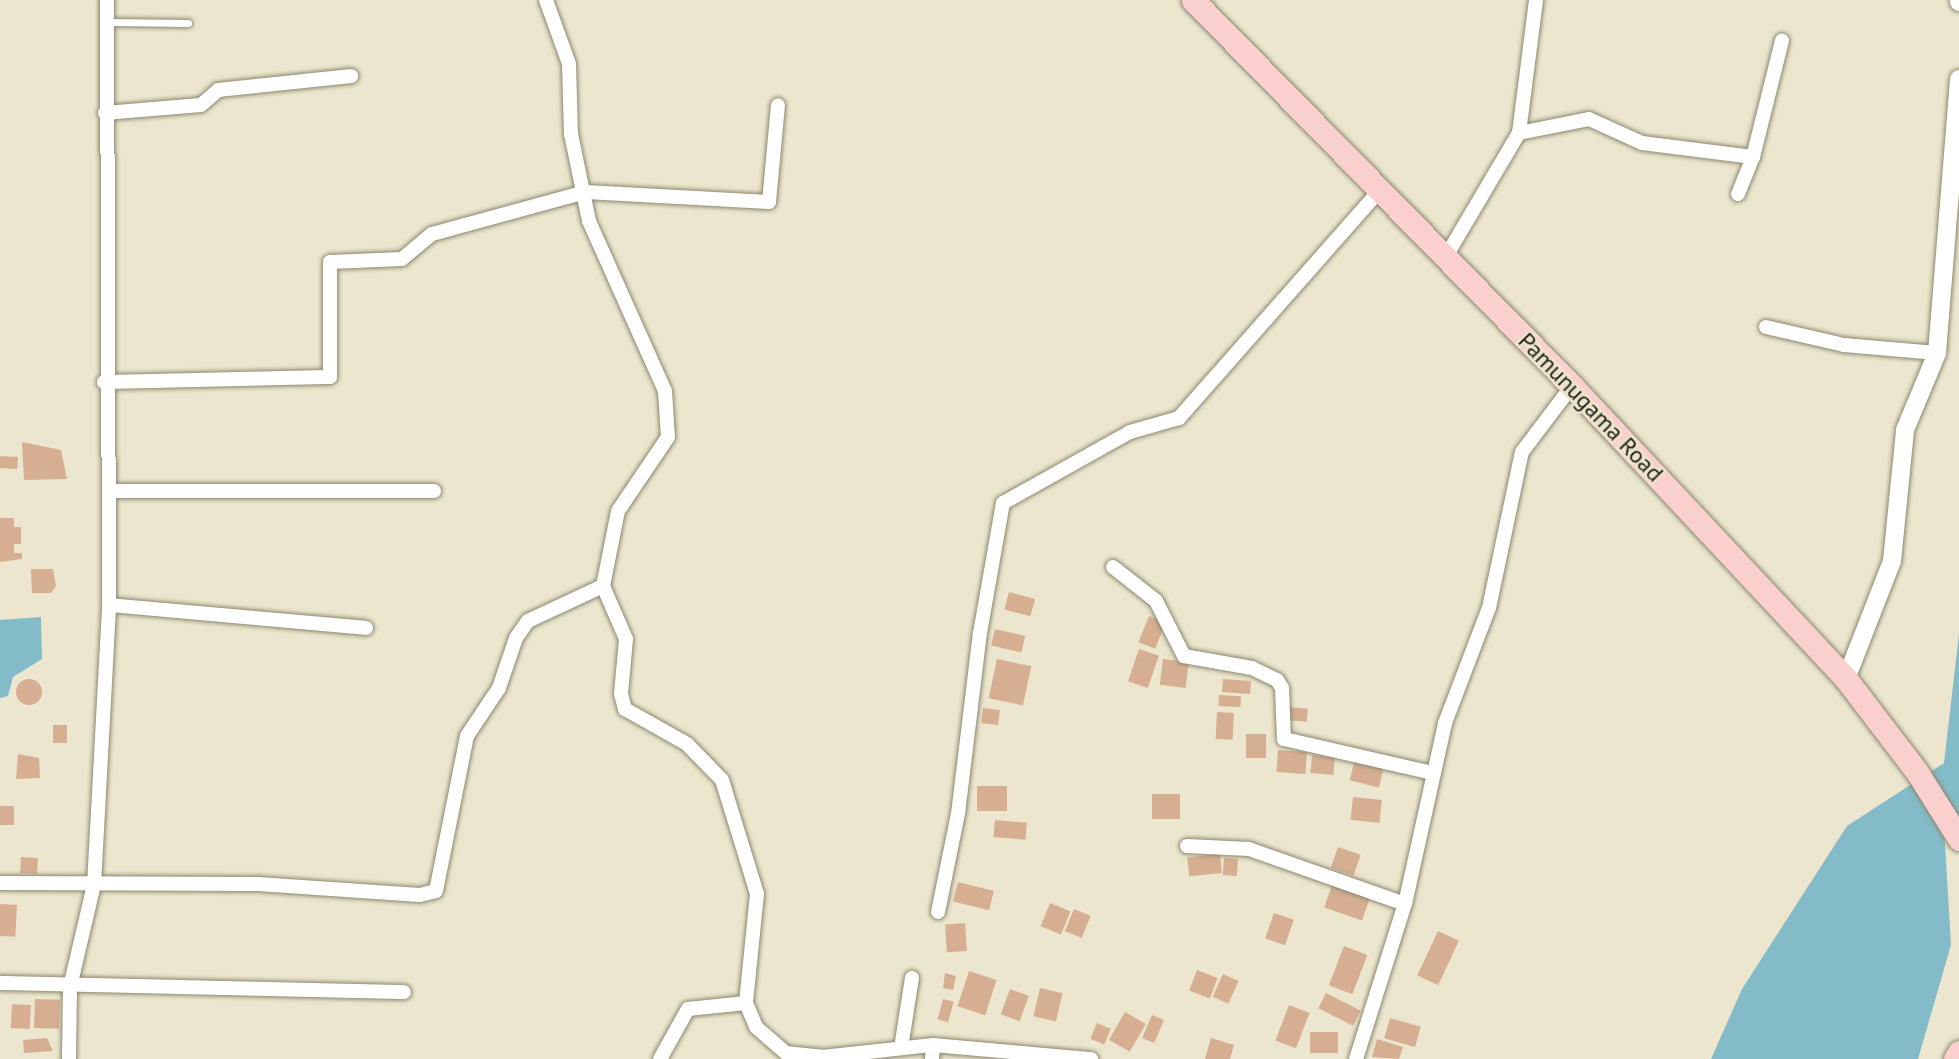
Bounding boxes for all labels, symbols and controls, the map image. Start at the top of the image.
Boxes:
street label: Pamunugama Road [1512,326,1670,488]

